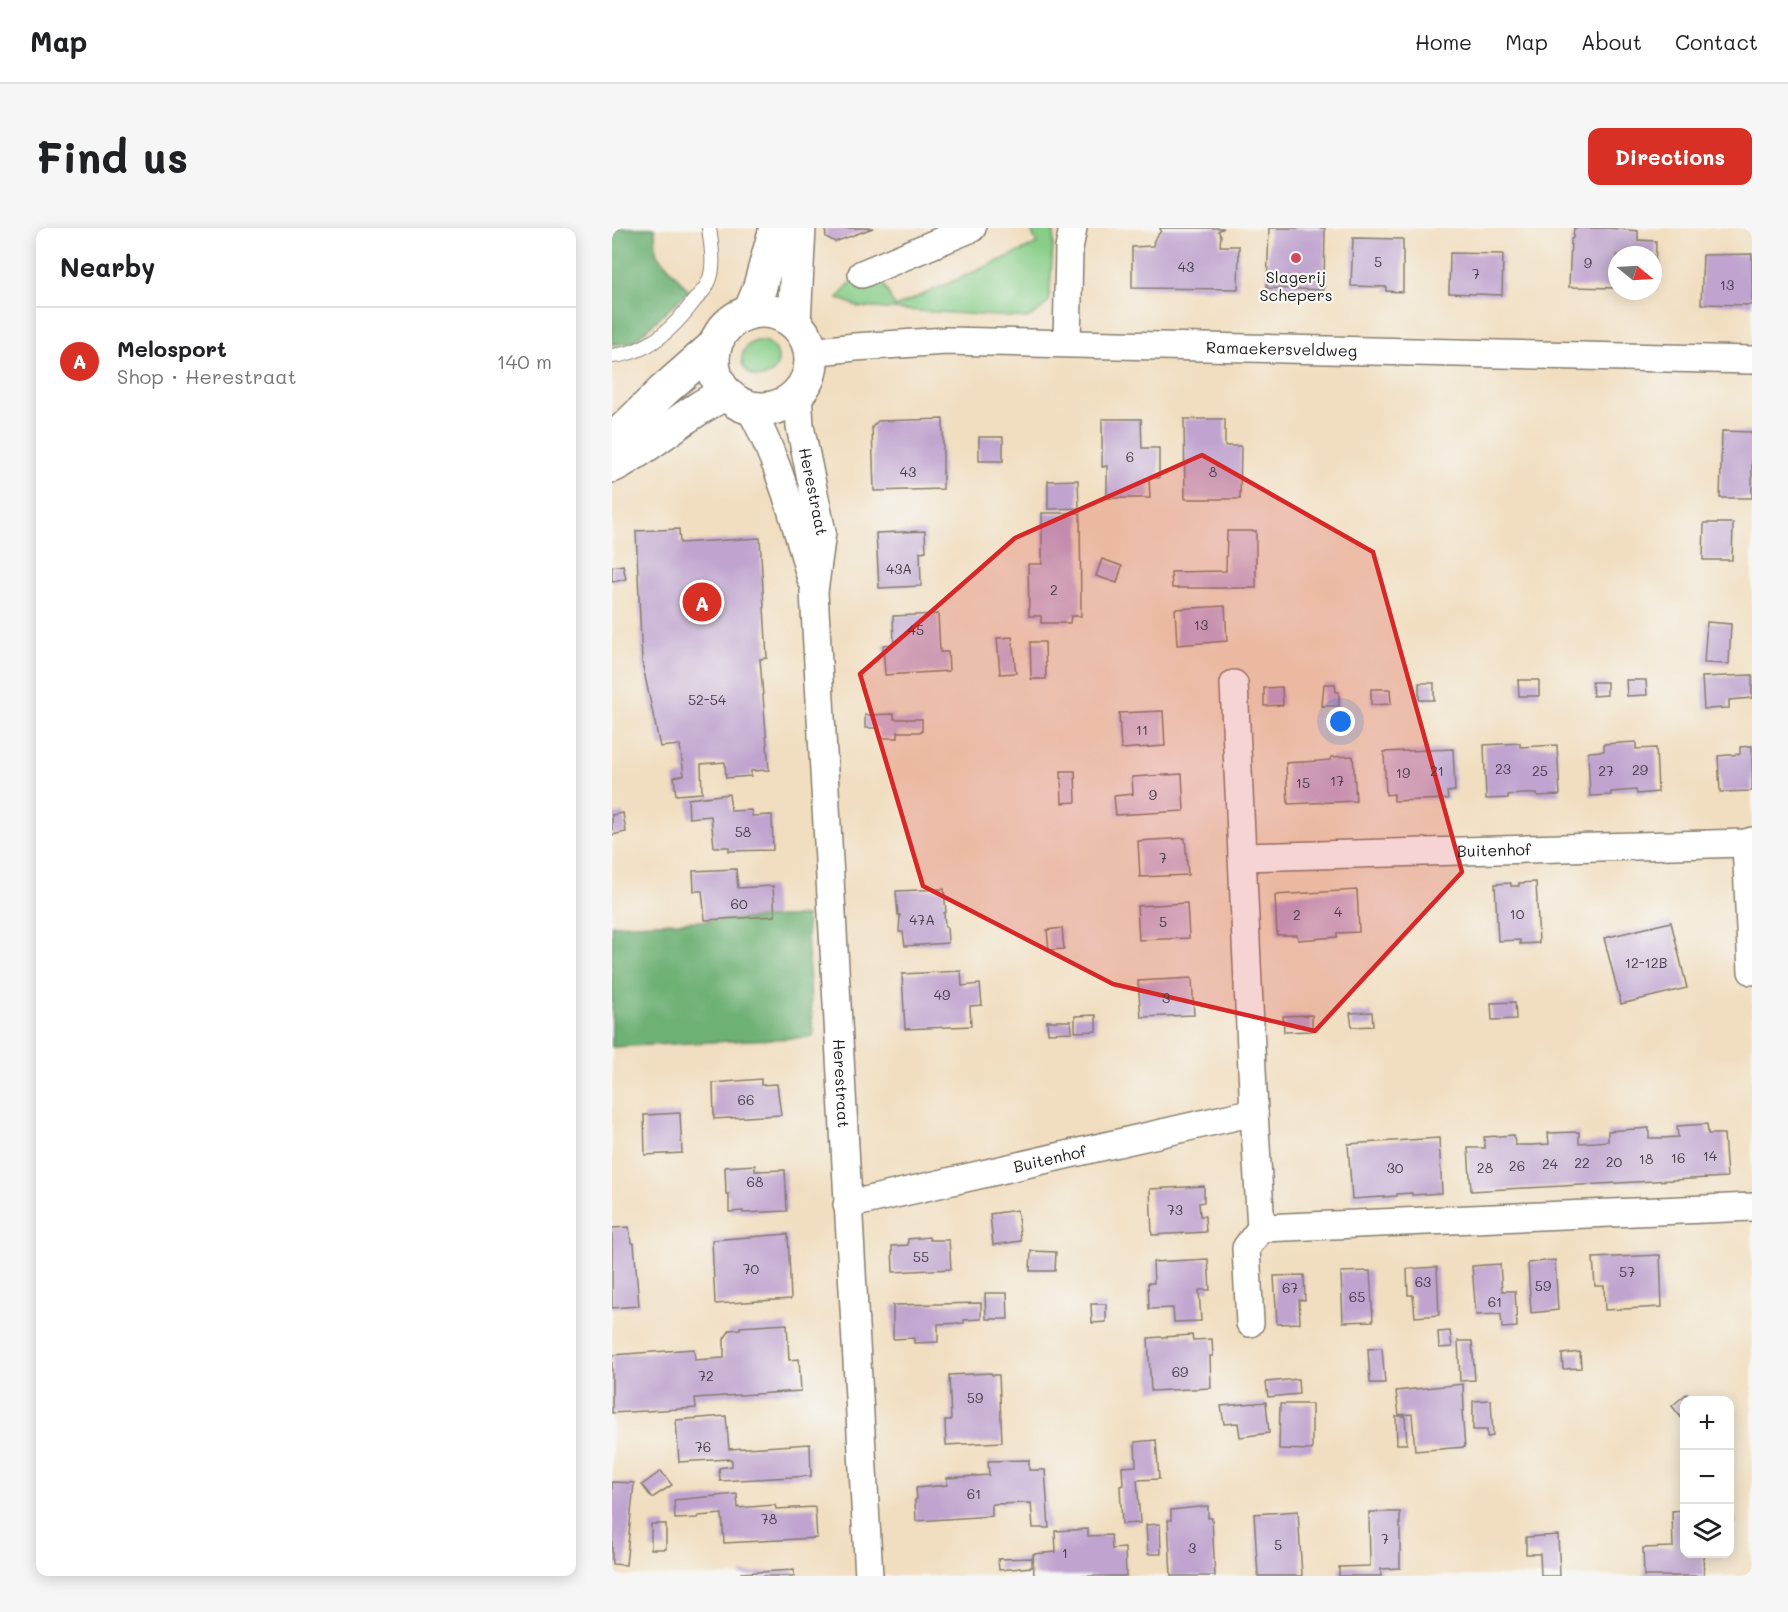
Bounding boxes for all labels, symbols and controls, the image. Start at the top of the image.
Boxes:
text: Map [30,23,87,59]
text: Home [1415,28,1472,55]
text: Map [1505,28,1548,55]
text: About [1581,28,1642,55]
text: Contact [1675,28,1758,55]
button: Directions [1588,128,1752,185]
text: Find us [36,129,188,184]
north arrow [1608,246,1662,300]
text: Nearby [60,250,155,284]
marker: Slagerij Schepers [1289,251,1303,265]
house number: 5 [1374,252,1382,271]
house number: 9 [1584,253,1592,272]
house number: 43 [1178,257,1194,276]
house number: 7 [1472,264,1480,283]
place label: Slagerij Schepers [1260,266,1332,305]
house number: 13 [1720,275,1734,294]
text: Melosport [117,334,227,363]
street label: Ramaekersveldweg [1206,336,1357,361]
text: A [73,348,86,374]
text: 140 m [497,348,552,374]
text: Shop · Herestraat [117,363,297,389]
street label: Herestraat [795,446,833,537]
house number: 6 [1126,447,1134,466]
house number: 43 [900,462,916,481]
house number: 8 [1209,462,1217,481]
house number: 43A [886,559,912,578]
pin: A [682,580,722,625]
house number: 2 [1050,580,1058,599]
house number: 13 [1194,615,1208,634]
house number: 45 [908,620,924,639]
house number: 52-54 [688,690,727,709]
your location [1326,707,1355,736]
house number: 11 [1136,720,1148,739]
house number: 23 [1495,759,1511,778]
house number: 29 [1632,760,1648,779]
house number: 21 [1430,761,1444,780]
house number: 25 [1532,761,1548,780]
house number: 27 [1598,761,1614,780]
house number: 19 [1396,763,1410,782]
house number: 17 [1330,771,1344,790]
house number: 15 [1296,773,1310,792]
house number: 9 [1149,785,1157,804]
house number: 58 [735,822,751,841]
street label: Buitenhof [1457,838,1532,861]
house number: 7 [1159,848,1167,867]
house number: 60 [730,894,748,913]
house number: 4 [1334,902,1343,921]
house number: 10 [1510,904,1525,923]
house number: 2 [1293,905,1301,924]
house number: 47A [909,910,935,929]
house number: 5 [1159,912,1167,931]
house number: 12-12B [1625,953,1667,972]
house number: 49 [934,985,950,1004]
house number: 3 [1162,988,1170,1007]
street label: Herestraat [829,1038,855,1128]
house number: 66 [738,1090,754,1109]
street label: Buitenhof [1011,1140,1089,1177]
house number: 14 [1703,1146,1718,1165]
house number: 16 [1671,1148,1685,1167]
house number: 18 [1639,1149,1653,1168]
house number: 20 [1606,1152,1623,1171]
house number: 22 [1574,1153,1590,1172]
house number: 24 [1542,1154,1559,1173]
house number: 26 [1509,1156,1525,1175]
house number: 30 [1387,1158,1404,1177]
house number: 28 [1477,1158,1493,1177]
house number: 68 [747,1172,763,1191]
house number: 73 [1167,1200,1183,1219]
house number: 55 [913,1247,929,1266]
house number: 70 [743,1259,760,1278]
house number: 57 [1619,1262,1635,1281]
house number: 63 [1415,1272,1431,1291]
house number: 59 [1535,1276,1551,1295]
house number: 67 [1282,1278,1298,1297]
house number: 65 [1349,1287,1365,1306]
house number: 61 [1488,1292,1502,1311]
house number: 69 [1172,1362,1188,1381]
house number: 72 [698,1366,714,1385]
house number: 59 [967,1388,983,1407]
map controls [1680,1396,1734,1558]
button: + [1680,1396,1734,1450]
house number: 76 [695,1437,711,1456]
button: − [1680,1450,1734,1504]
house number: 61 [967,1484,981,1503]
button: layers [1680,1504,1734,1558]
house number: 78 [761,1509,777,1528]
house number: 7 [1381,1529,1389,1548]
house number: 5 [1274,1535,1282,1554]
house number: 3 [1188,1538,1196,1557]
house number: 1 [1062,1543,1068,1562]

